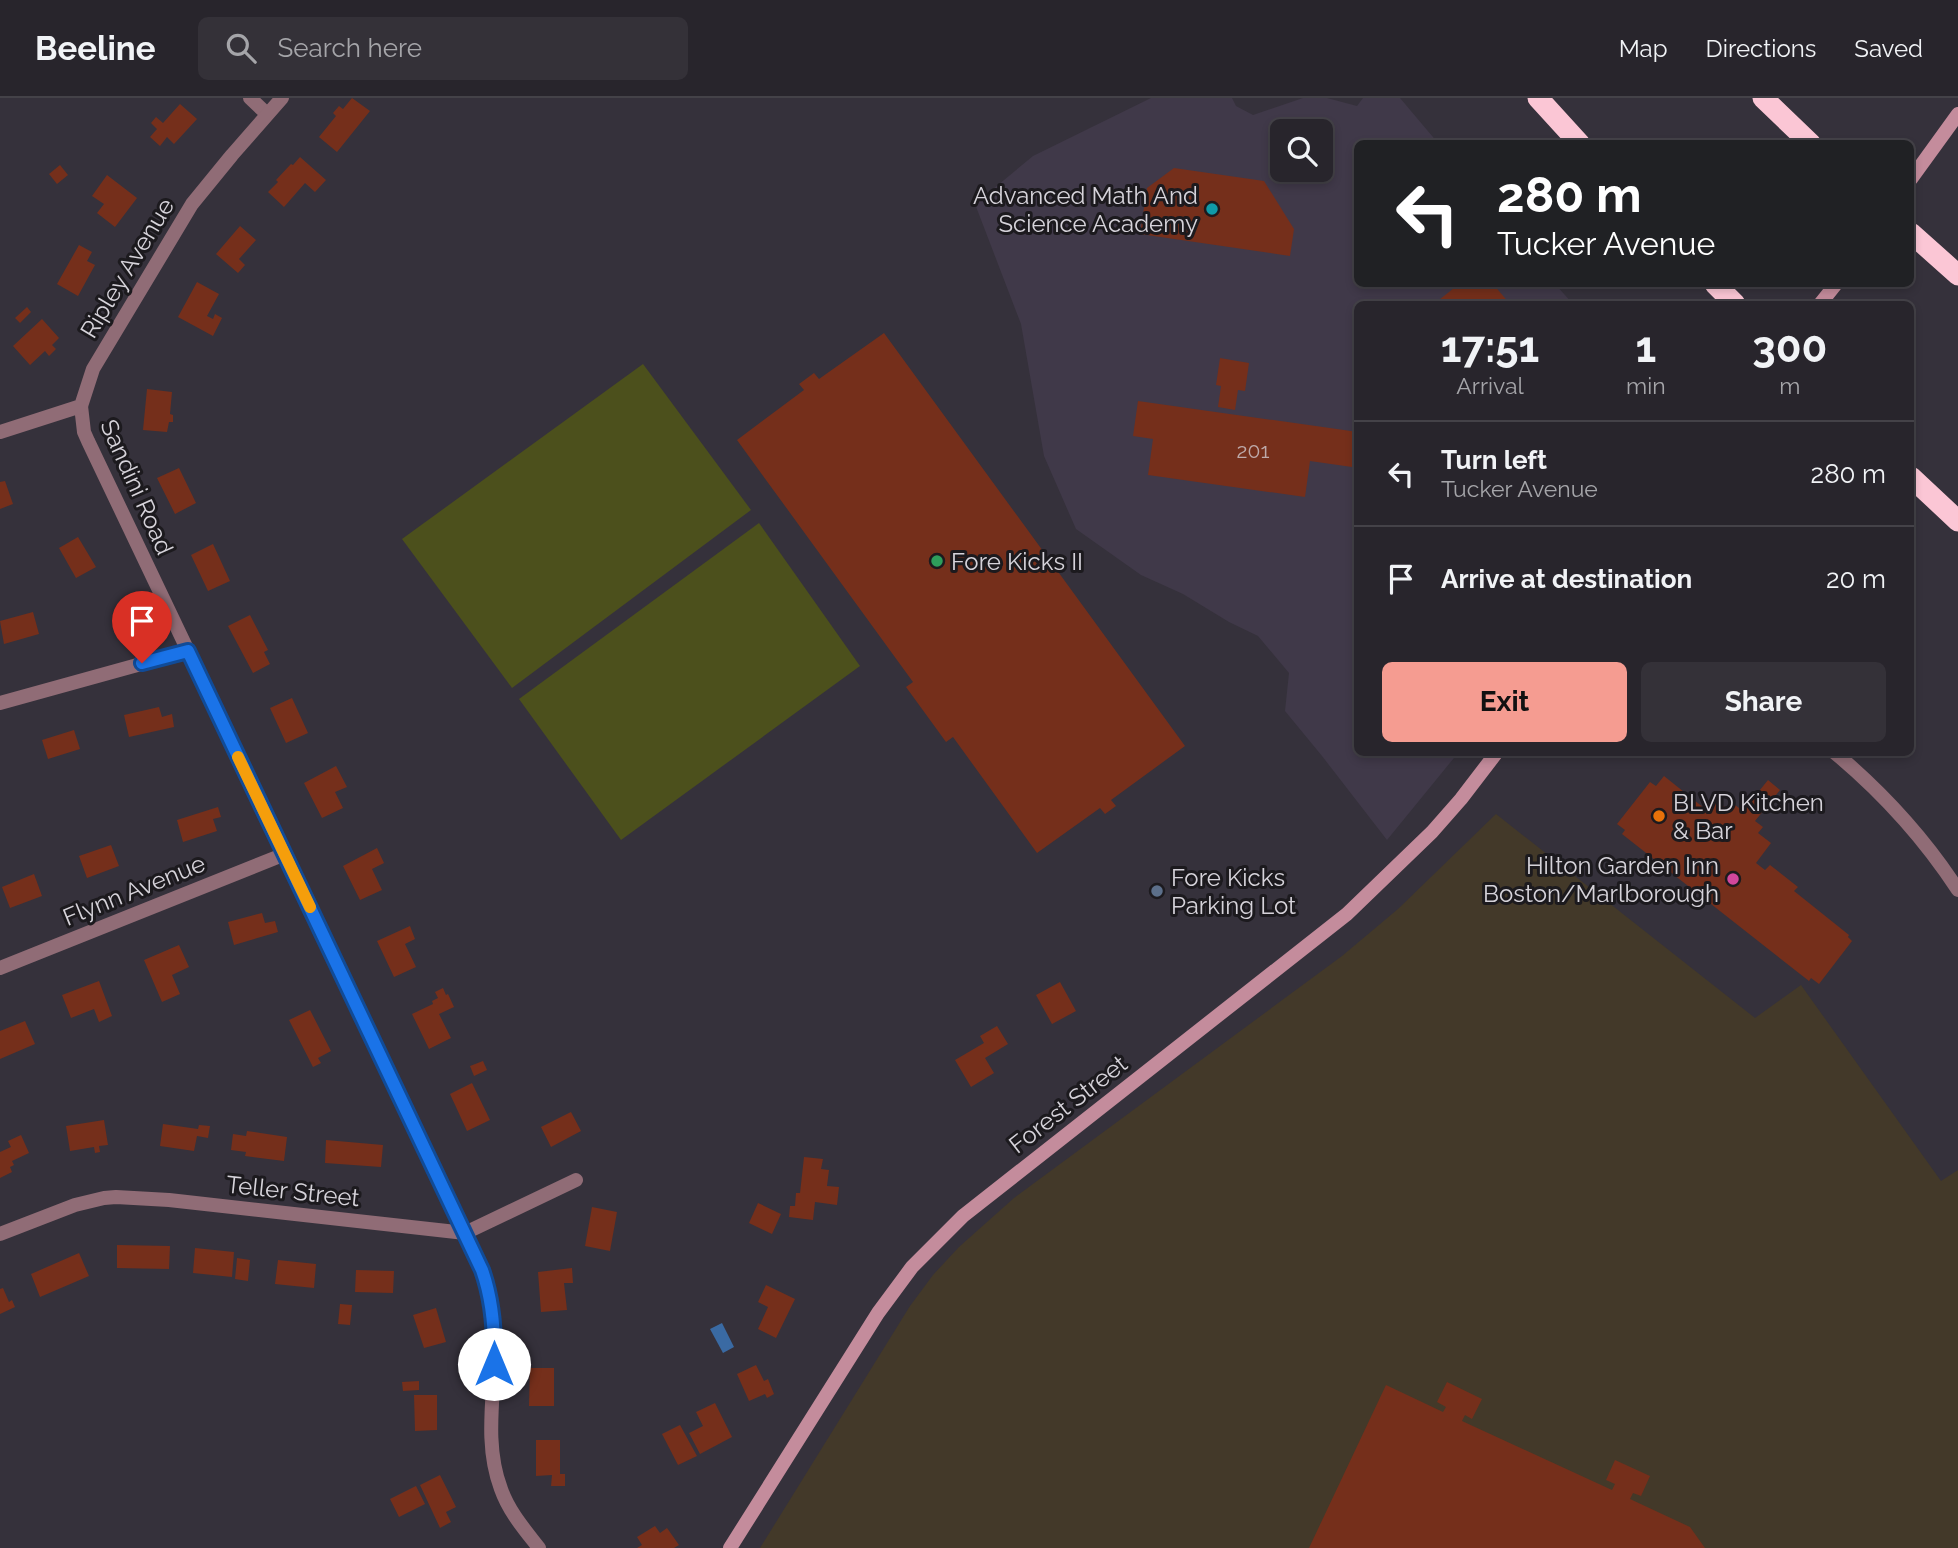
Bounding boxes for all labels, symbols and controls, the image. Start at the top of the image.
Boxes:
search box [198,17,688,80]
text: Beeline [35,29,156,68]
icon: search [222,29,260,67]
text: Search here [278,33,422,63]
text: Map [1619,34,1668,63]
text: Directions [1706,34,1816,63]
text: Saved [1854,34,1923,63]
map controls [1270,119,1333,182]
button: search [1270,119,1333,182]
text: 280 m [1497,166,1642,223]
icon: left [1382,168,1473,259]
place label: Advanced Math And Science Academy [973,181,1198,238]
street label: Ripley Avenue [74,193,180,343]
marker: Advanced Math And Science Academy [1204,201,1220,217]
text: Tucker Avenue [1497,225,1715,262]
text: 17:51 [1441,323,1539,372]
text: 1 [1635,323,1656,372]
text: 300 [1752,323,1827,372]
text: Arrival [1456,372,1524,399]
text: min [1626,372,1666,399]
text: m [1779,372,1800,399]
street label: Sandini Road [94,415,180,559]
house number: 201 [1237,438,1269,463]
text: Turn left [1441,445,1547,475]
icon: left [1382,455,1420,493]
text: 280 m [1811,459,1886,489]
text: Tucker Avenue [1441,475,1598,502]
place label: Fore Kicks II [951,547,1083,576]
marker: Fore Kicks II [929,553,945,569]
icon: arrive [1382,560,1420,598]
text: Arrive at destination [1441,564,1692,594]
text: 20 m [1826,564,1886,594]
pin [112,591,172,663]
icon: arrive [123,602,161,640]
button: Exit [1382,662,1627,742]
button: Share [1641,662,1886,742]
place label: BLVD Kitchen & Bar [1673,788,1824,845]
marker: BLVD Kitchen & Bar [1651,808,1667,824]
street label: Flynn Avenue [59,848,209,932]
place label: Hilton Garden Inn Boston/Marlborough [1483,851,1719,908]
place label: Fore Kicks Parking Lot [1171,863,1296,920]
marker: Hilton Garden Inn Boston/Marlborough [1725,871,1741,887]
marker: Fore Kicks Parking Lot [1149,883,1165,899]
street label: Forest Street [1003,1049,1133,1159]
street label: Teller Street [225,1170,361,1212]
position arrow [457,1327,531,1401]

